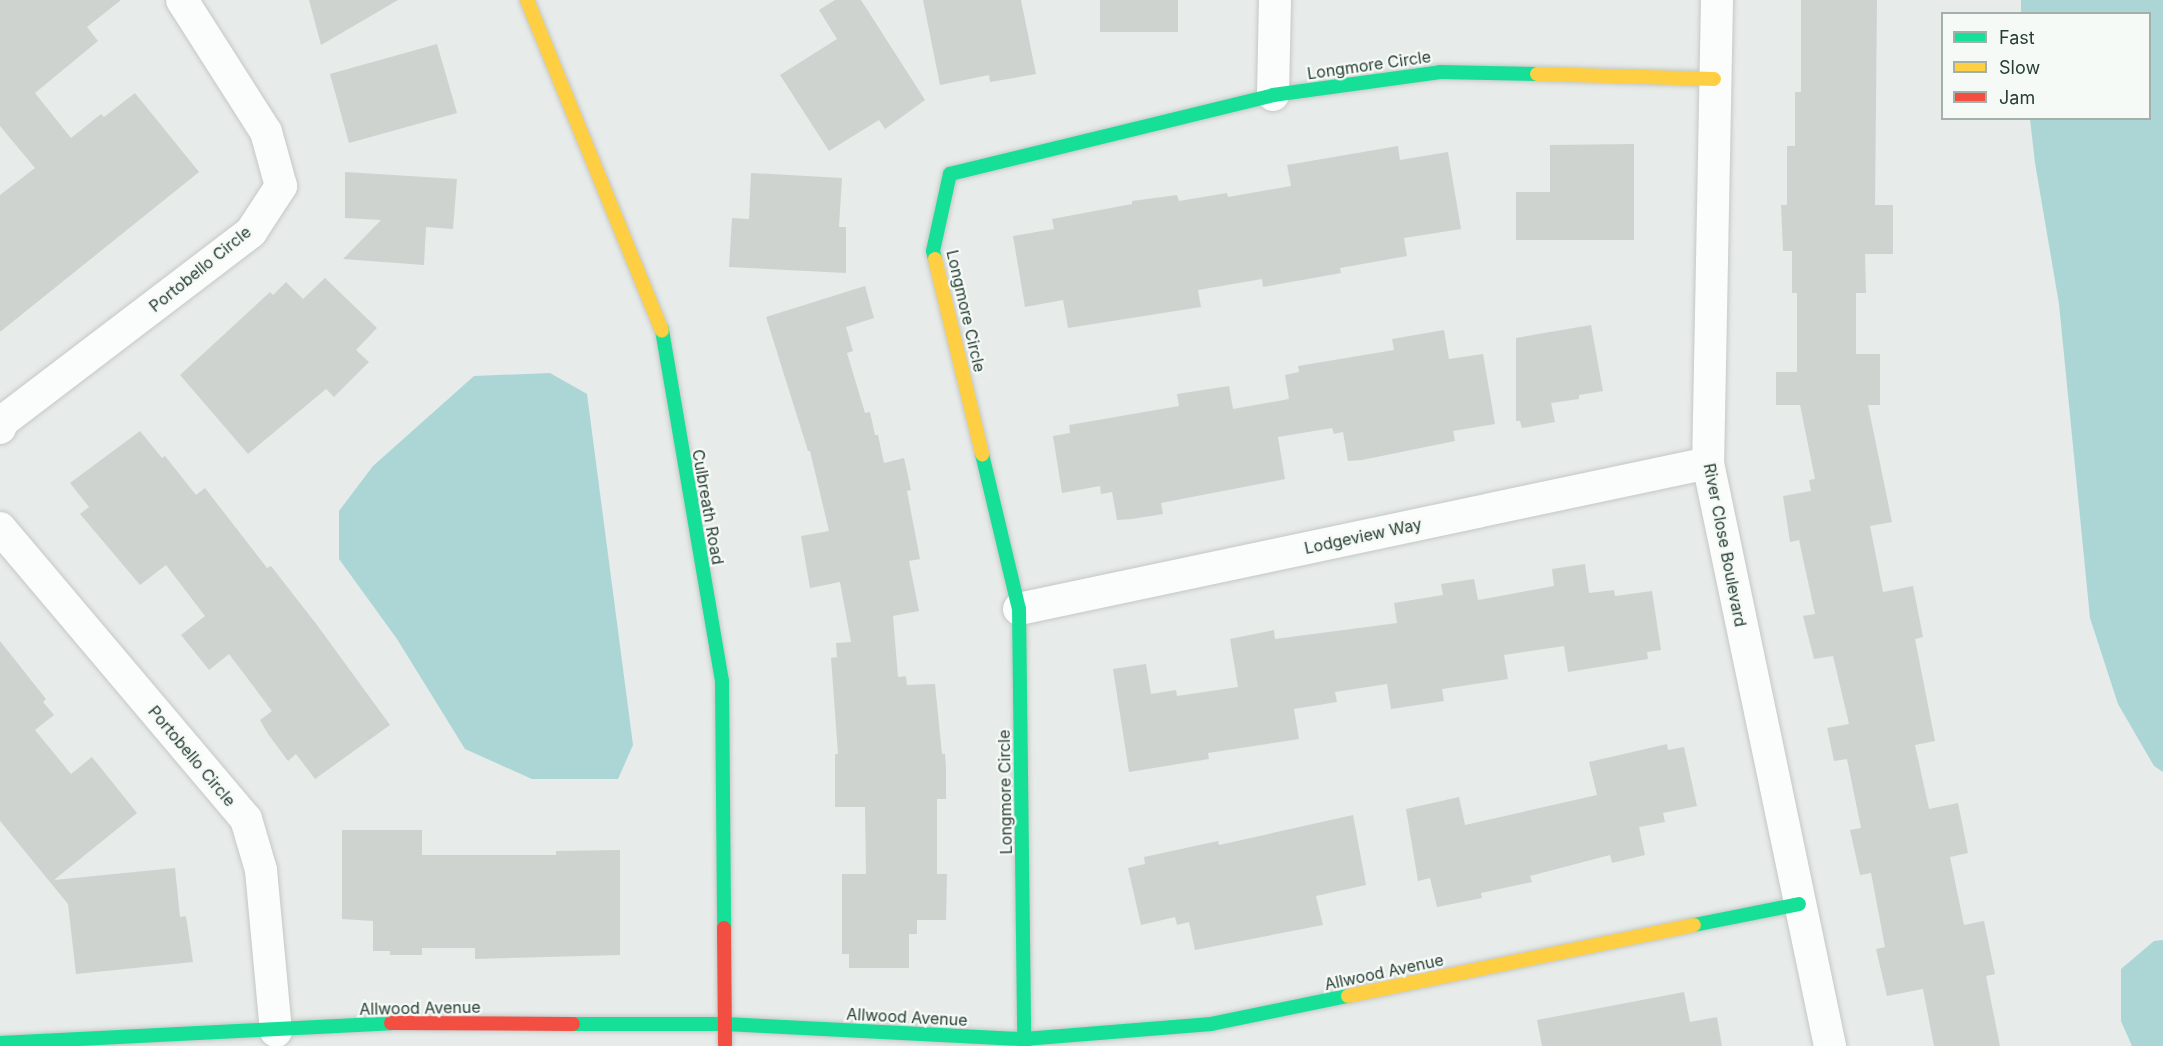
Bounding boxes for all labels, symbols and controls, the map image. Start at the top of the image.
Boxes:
legend [1941,12,2151,120]
text: Fast [1999,27,2035,48]
street label: Longmore Circle [1306,47,1432,83]
text: Slow [1999,57,2040,78]
text: Jam [1999,87,2035,108]
street label: Portobello Circle [145,222,255,316]
street label: Longmore Circle [943,248,989,374]
street label: Culbreath Road [688,448,728,566]
street label: River Close Boulevard [1700,462,1750,628]
street label: Lodgeview Way [1303,514,1423,558]
street label: Portobello Circle [144,702,240,810]
street label: Longmore Circle [994,729,1016,855]
street label: Allwood Avenue [1323,950,1445,994]
street label: Allwood Avenue [359,997,481,1019]
street label: Allwood Avenue [846,1004,968,1030]

